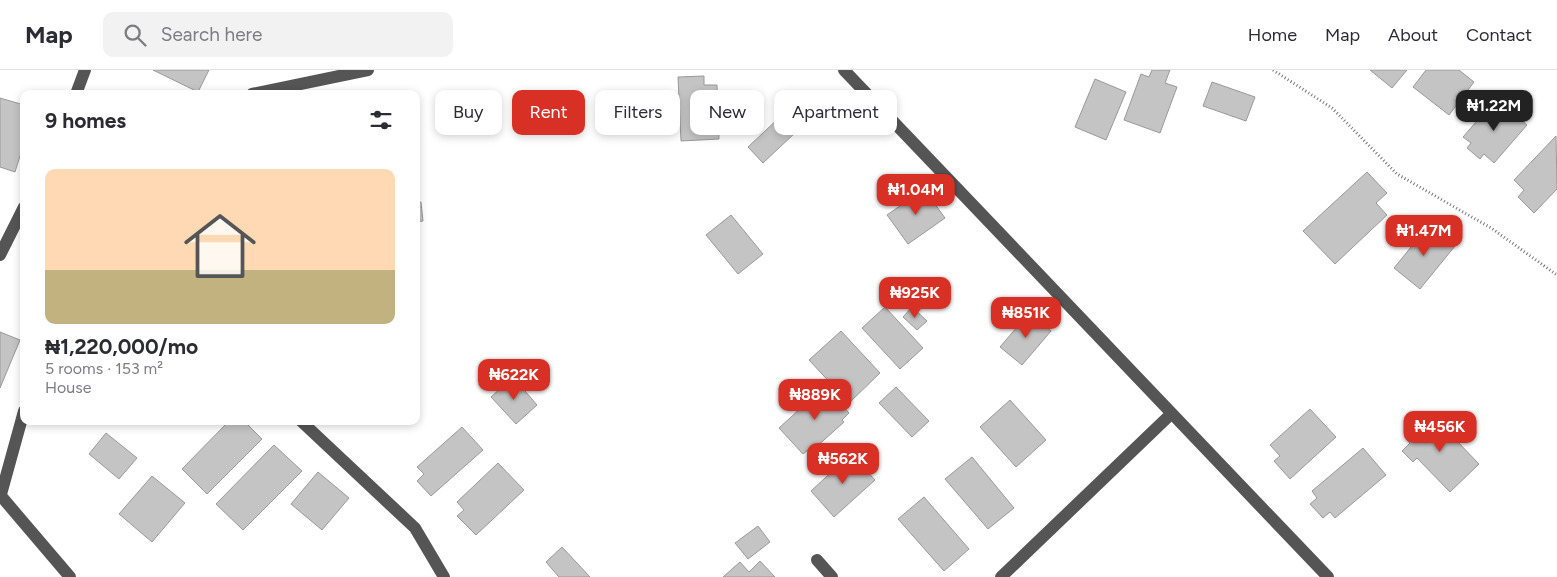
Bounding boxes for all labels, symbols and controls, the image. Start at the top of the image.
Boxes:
search box [103,12,453,57]
text: Map [25,20,73,49]
icon: search [121,21,149,49]
text: Search here [161,23,262,46]
text: Home [1248,24,1297,46]
text: Map [1325,24,1360,46]
text: About [1388,24,1438,46]
text: Contact [1466,24,1532,46]
chip: Buy [435,90,502,135]
chip: Rent [512,90,585,135]
chip: Filters [595,90,680,135]
chip: New [690,90,764,135]
chip: Apartment [774,90,897,135]
pin: ₦1.22M [1453,90,1535,132]
text: ₦1.22M [1467,96,1521,115]
icon: filters [367,106,395,134]
text: 9 homes [45,108,126,133]
pin: ₦1.04M [875,174,957,216]
text: ₦1.04M [888,180,944,199]
icon: home [175,201,265,291]
pin: ₦1.47M [1383,214,1465,257]
text: ₦1.47M [1396,221,1452,240]
pin: ₦925K [880,276,950,319]
text: ₦925K [890,283,940,302]
pin: ₦851K [991,296,1061,339]
text: ₦851K [1002,303,1050,322]
text: ₦1,220,000/mo [45,334,198,359]
pin: ₦622K [479,358,549,401]
text: 5 rooms · 153 m² [45,359,163,378]
text: ₦622K [489,365,539,384]
text: House [45,378,91,397]
pin: ₦889K [780,378,850,421]
text: ₦889K [789,385,841,404]
pin: ₦456K [1405,410,1475,453]
text: ₦456K [1415,417,1465,436]
pin: ₦562K [808,442,878,485]
text: ₦562K [818,449,868,468]

